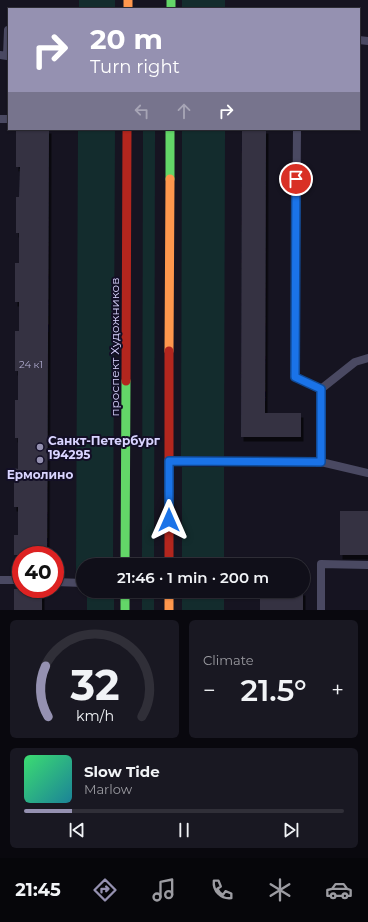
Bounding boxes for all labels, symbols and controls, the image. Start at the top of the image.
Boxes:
text: 20 m [90,22,163,56]
icon: right [24,24,76,76]
text: Turn right [90,56,180,78]
icon: left [131,100,153,122]
icon: ahead [173,100,195,122]
icon: right [215,100,237,122]
pin [279,162,313,196]
icon: arrive [285,168,307,190]
street label: проспект Художников [107,278,122,417]
house number: 24 к1 [19,358,43,371]
place label: Санкт-Петербург 194295 [48,433,161,462]
marker: Санкт-Петербург 194295 [35,442,45,452]
marker: Ермолино [35,455,45,465]
place label: Ермолино [7,467,73,482]
position arrow [148,499,190,541]
speed limit sign: 40 [12,546,64,598]
text: 21:46 · 1 min · 200 m [117,568,269,587]
text: Climate [203,652,254,668]
text: 32 [69,660,119,710]
text: 21.5° [240,672,307,709]
text: − [203,677,216,704]
text: + [331,677,344,704]
text: km/h [75,707,114,725]
text: Slow Tide [84,762,160,781]
text: Marlow [84,781,132,797]
icon: previous [66,819,88,841]
icon: pause [173,819,195,841]
icon: next [280,819,302,841]
icon: directions [91,876,119,904]
icon: music [150,876,178,904]
icon: phone [208,876,236,904]
icon: climate [266,876,294,904]
icon: car [325,876,353,904]
text: 21:45 [15,879,61,901]

